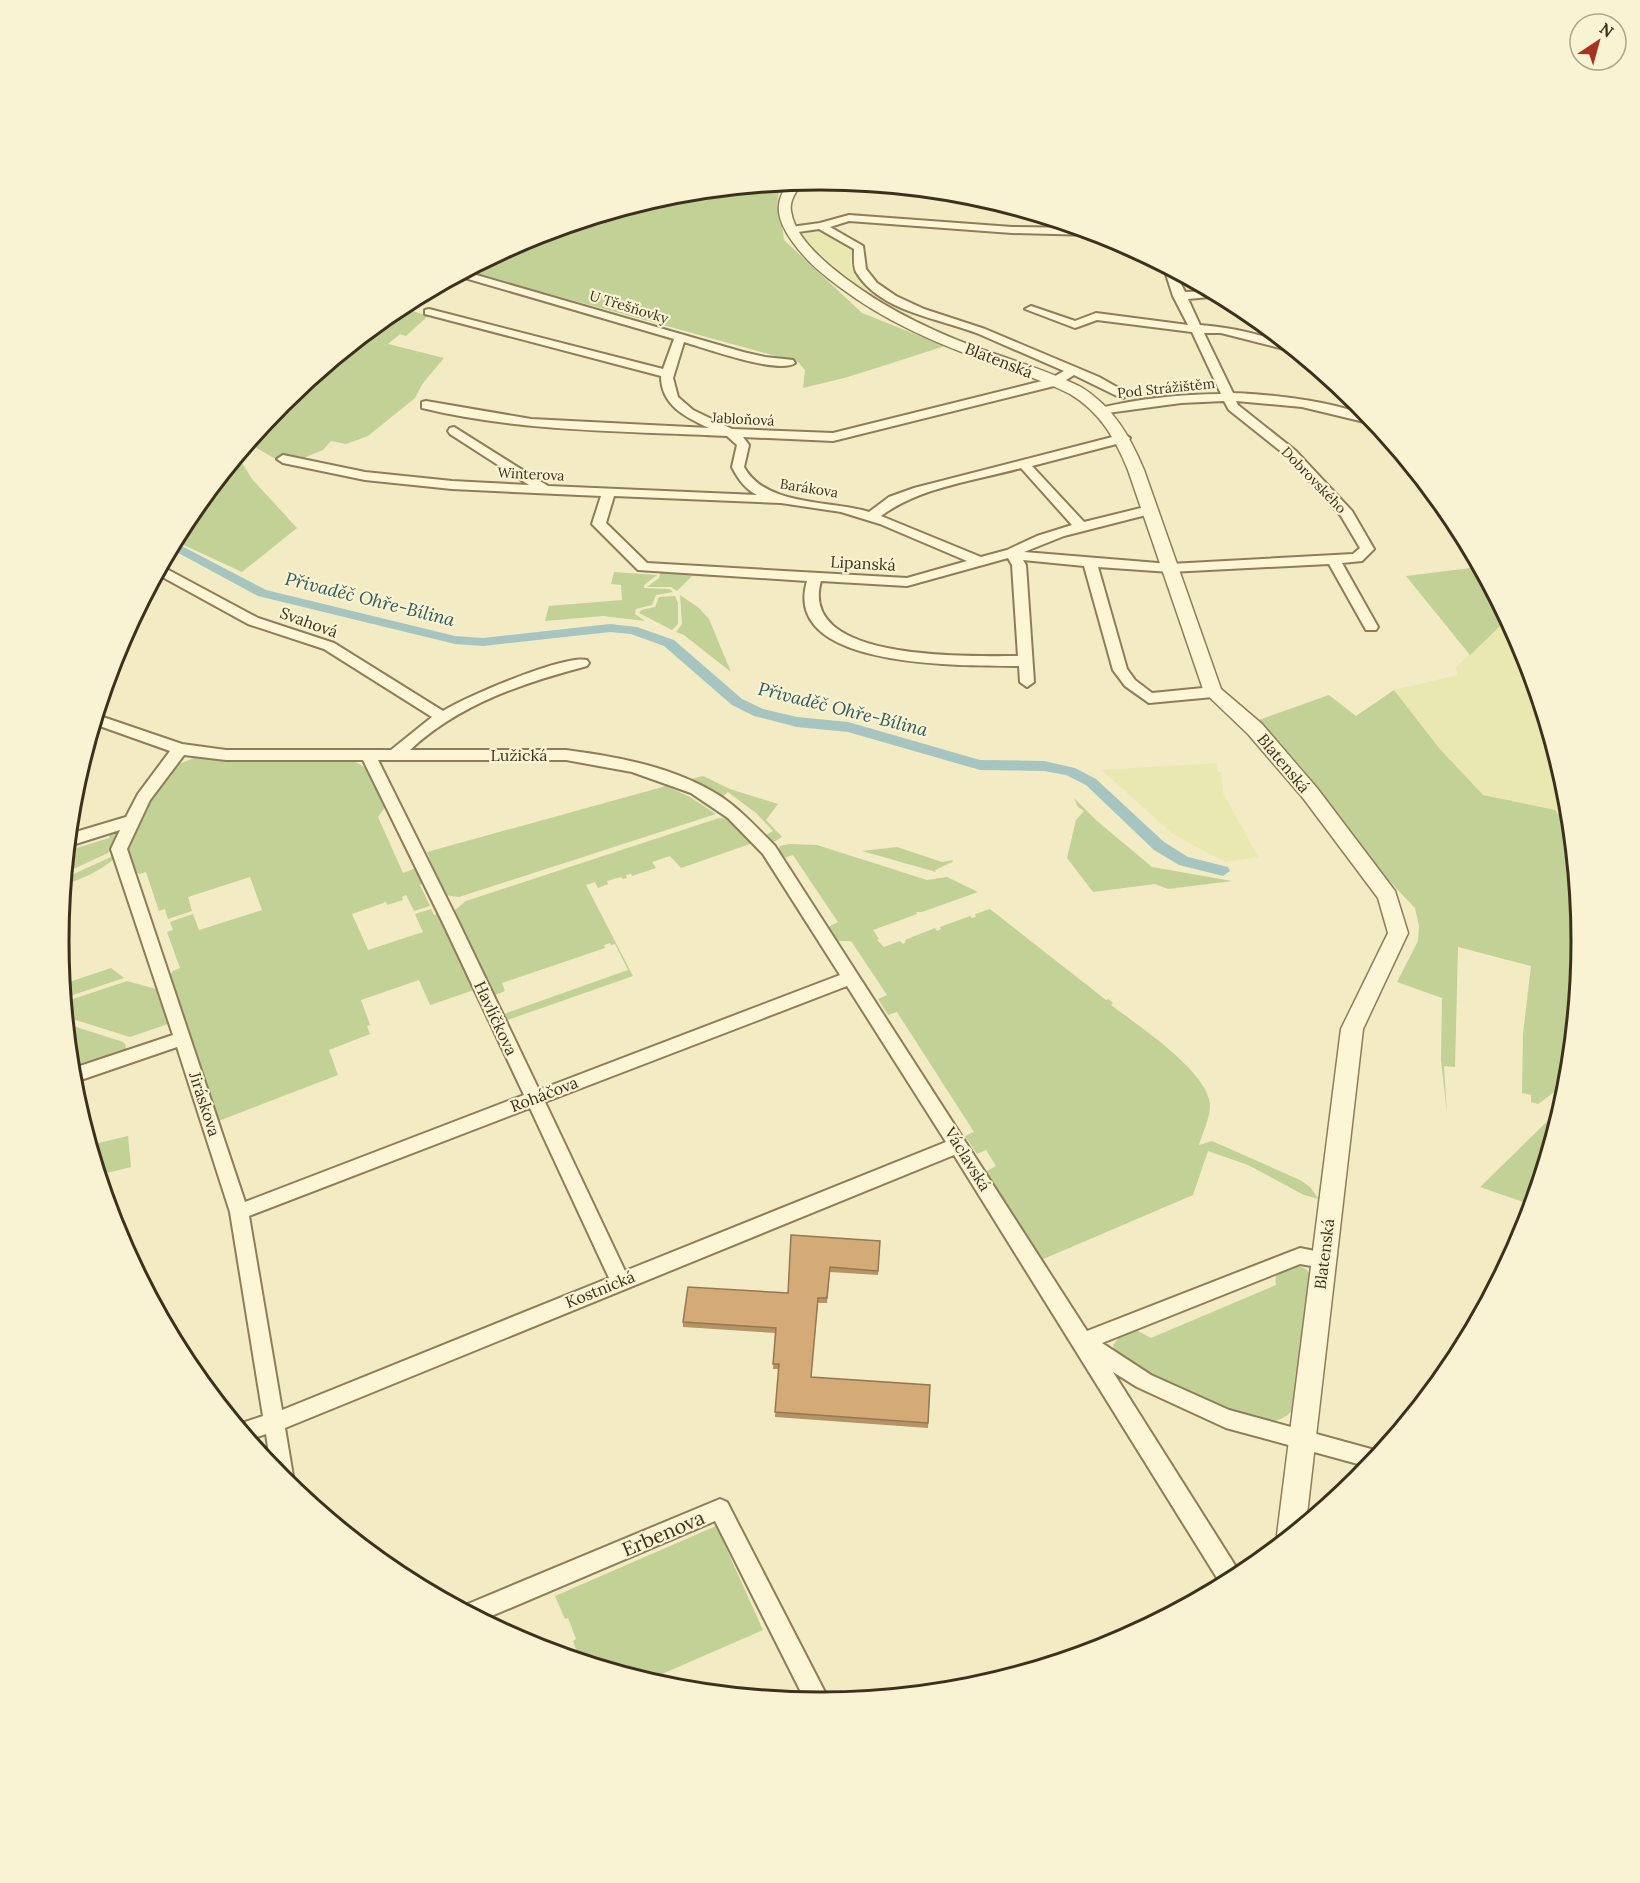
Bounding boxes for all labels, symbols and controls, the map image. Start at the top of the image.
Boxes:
north arrow [1568,12,1628,72]
text: N [1596,18,1618,42]
street label: U Třešňovky [587,286,671,328]
street label: Blatenská [962,338,1036,382]
street label: Pod Strážištěm [1116,374,1216,402]
street label: Jabloňová [710,408,775,430]
street label: Dobrovského [1278,443,1350,517]
street label: Winterova [497,463,565,485]
street label: Barákova [779,475,839,501]
street label: Lipanská [830,551,896,575]
water label: Přivaděč Ohře-Bílina [283,567,457,631]
street label: Svahová [277,602,341,642]
water label: Přivaděč Ohře-Bílina [756,677,930,741]
street label: Blatenská [1253,729,1315,797]
street label: Lužická [491,745,547,765]
street label: Havlíčkova [470,978,522,1058]
street label: Jiráskova [185,1068,225,1139]
street label: Roháčova [507,1072,581,1116]
street label: Václavská [940,1122,995,1195]
street label: Blatenská [1310,1217,1338,1291]
street label: Kostnická [562,1266,638,1312]
street label: Erbenova [618,1504,708,1562]

